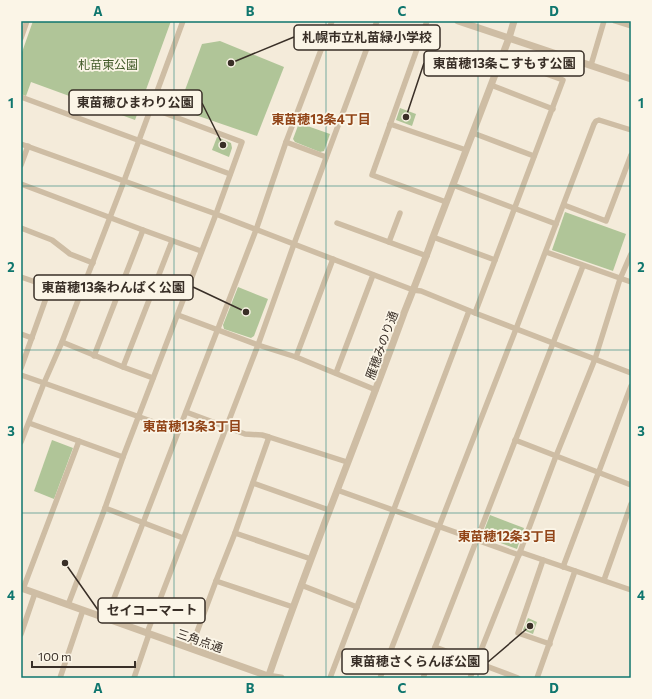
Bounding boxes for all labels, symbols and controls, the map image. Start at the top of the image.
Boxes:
text: A [93,3,103,19]
text: B [246,3,255,19]
text: C [398,3,407,19]
text: D [549,3,559,19]
callout: 札幌市立札苗緑小学校 [294,25,440,50]
text: 札幌市立札苗緑小学校 [302,29,432,45]
callout: 東苗穂13条こすもす公園 [424,51,584,76]
text: 東苗穂13条こすもす公園 [432,55,576,71]
park label: 札苗東公園 [78,57,138,71]
callout: 東苗穂ひまわり公園 [69,90,202,115]
text: 東苗穂ひまわり公園 [76,94,194,110]
text: 1 [8,95,14,111]
text: 1 [638,95,644,111]
district label: 東苗穂13条4丁目 [271,111,371,127]
text: 2 [7,259,15,275]
text: 2 [637,259,645,275]
callout: 東苗穂13条わんぱく公園 [34,275,193,300]
text: 東苗穂13条わんぱく公園 [41,279,185,295]
street label: 雁穂みのり通 [362,309,400,381]
district label: 東苗穂13条3丁目 [142,418,242,434]
text: 3 [7,423,15,439]
text: 3 [637,423,645,439]
district label: 東苗穂12条3丁目 [458,528,556,544]
text: 4 [7,587,15,603]
text: 4 [637,587,645,603]
callout: セイコーマート [98,598,205,623]
text: セイコーマート [106,602,198,618]
street label: 三角点通 [175,626,225,654]
scale bar [32,643,135,669]
text: 100 m [38,649,72,663]
callout: 東苗穂さくらんぼ公園 [342,649,488,674]
text: 東苗穂さくらんぼ公園 [350,653,480,669]
text: A [93,680,103,696]
text: B [246,680,255,696]
text: C [398,680,407,696]
text: D [549,680,559,696]

